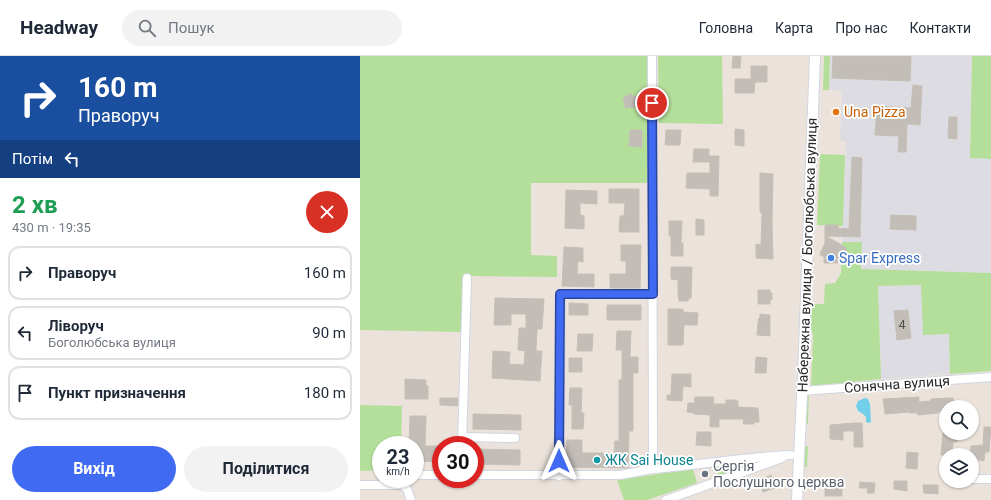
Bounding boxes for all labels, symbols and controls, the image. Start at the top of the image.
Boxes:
search box [122,10,402,46]
text: Headway [20,16,98,39]
icon: search [136,17,158,39]
text: Пошук [168,19,215,37]
text: Головна [699,20,753,36]
text: Карта [775,20,813,36]
text: Про нас [835,20,888,36]
text: Контакти [910,20,971,36]
text: 160 m [78,71,157,104]
icon: right [12,72,64,124]
pin [635,86,669,120]
icon: arrive [641,92,663,114]
place label: Una Pizza [844,104,906,120]
text: Праворуч [78,105,160,126]
marker: Una Pizza [831,107,841,117]
street label: Набережна вулиця / Боголюбська вулиця [794,117,820,393]
icon: left [61,148,83,170]
text: Потім [12,150,53,168]
text: 2 хв [12,191,58,219]
button: close [306,191,348,233]
text: 430 m · 19:35 [12,220,91,235]
place label: Spar Express [839,250,920,266]
marker: Spar Express [826,253,836,263]
icon: right [14,262,36,284]
text: Праворуч [48,264,116,282]
text: 160 m [304,264,346,282]
text: Ліворуч [48,317,104,335]
house number: 4 [899,318,906,332]
icon: left [14,322,36,344]
text: 90 m [312,324,346,342]
text: Боголюбська вулиця [48,335,176,350]
street label: Сонячна вулиця [843,372,951,396]
icon: arrive [14,382,36,404]
text: Пункт призначення [48,384,186,402]
text: 180 m [304,384,346,402]
map controls [939,400,979,488]
button: search [939,400,979,440]
speed limit sign: 30 [432,436,484,488]
position arrow [538,440,580,482]
text: 23 [387,445,409,469]
button: Вихід [12,446,176,492]
button: Поділитися [184,446,348,492]
button: layers [939,448,979,488]
place label: ЖК Sai House [605,452,693,468]
marker: ЖК Sai House [592,455,602,465]
place label: Сергія Послушного церква [713,458,844,490]
text: km/h [386,466,410,477]
marker: Сергія Послушного церква [700,469,710,479]

